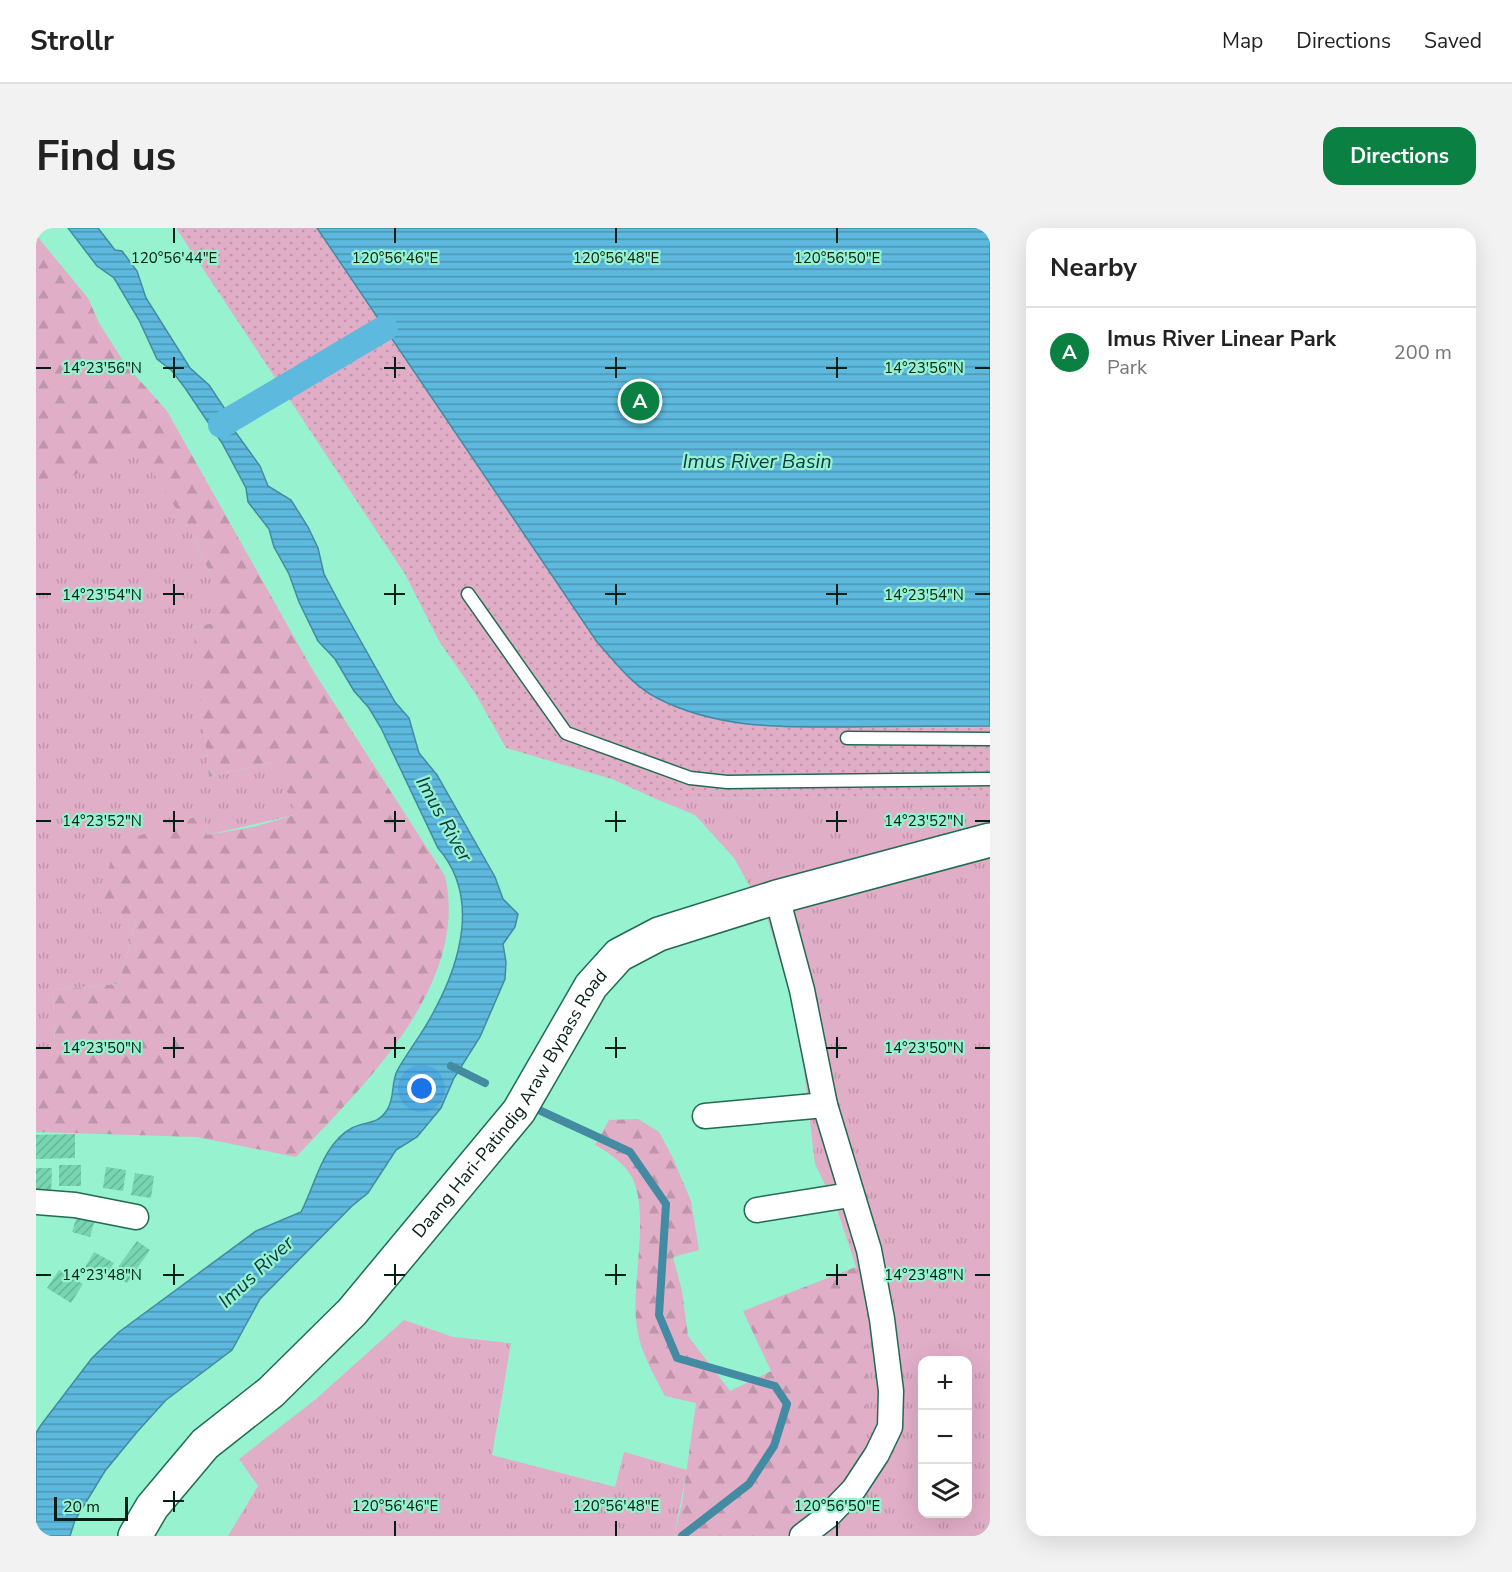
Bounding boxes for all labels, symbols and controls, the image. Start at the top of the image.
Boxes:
text: Strollr [30,22,114,60]
text: Map [1222,27,1263,55]
text: Directions [1296,27,1391,55]
text: Saved [1424,27,1482,55]
button: Directions [1323,127,1476,185]
text: Find us [36,128,176,185]
text: 120°56'44"E [131,248,217,268]
text: 120°56'46"E [352,248,438,268]
text: 120°56'48"E [573,248,659,268]
text: 120°56'50"E [794,248,880,268]
text: Nearby [1050,250,1137,285]
text: Imus River Linear Park [1107,324,1336,354]
text: A [1062,339,1077,366]
text: 200 m [1394,339,1452,366]
text: Park [1107,354,1147,381]
text: 14°23'56"N [62,358,142,378]
text: 14°23'56"N [884,358,964,378]
pin: A [620,378,660,423]
water label: Imus River Basin [682,448,832,475]
text: 14°23'54"N [62,585,142,605]
text: 14°23'54"N [884,585,964,605]
water label: Imus River [409,771,479,867]
text: 14°23'52"N [62,811,142,831]
text: 14°23'52"N [884,811,964,831]
street label: Daang Hari-Patindig Araw Bypass Road [407,964,613,1243]
text: 14°23'50"N [62,1038,142,1058]
text: 14°23'50"N [884,1038,964,1058]
your location [407,1074,436,1103]
water label: Imus River [212,1229,300,1314]
text: 14°23'48"N [62,1265,142,1285]
text: 14°23'48"N [884,1265,964,1285]
map controls [918,1356,972,1518]
button: + [918,1356,972,1410]
button: − [918,1410,972,1464]
button: layers [918,1464,972,1518]
scale bar [54,1494,128,1522]
text: 20 m [63,1496,100,1518]
text: 120°56'46"E [352,1496,438,1516]
text: 120°56'48"E [573,1496,659,1516]
text: 120°56'50"E [794,1496,880,1516]

